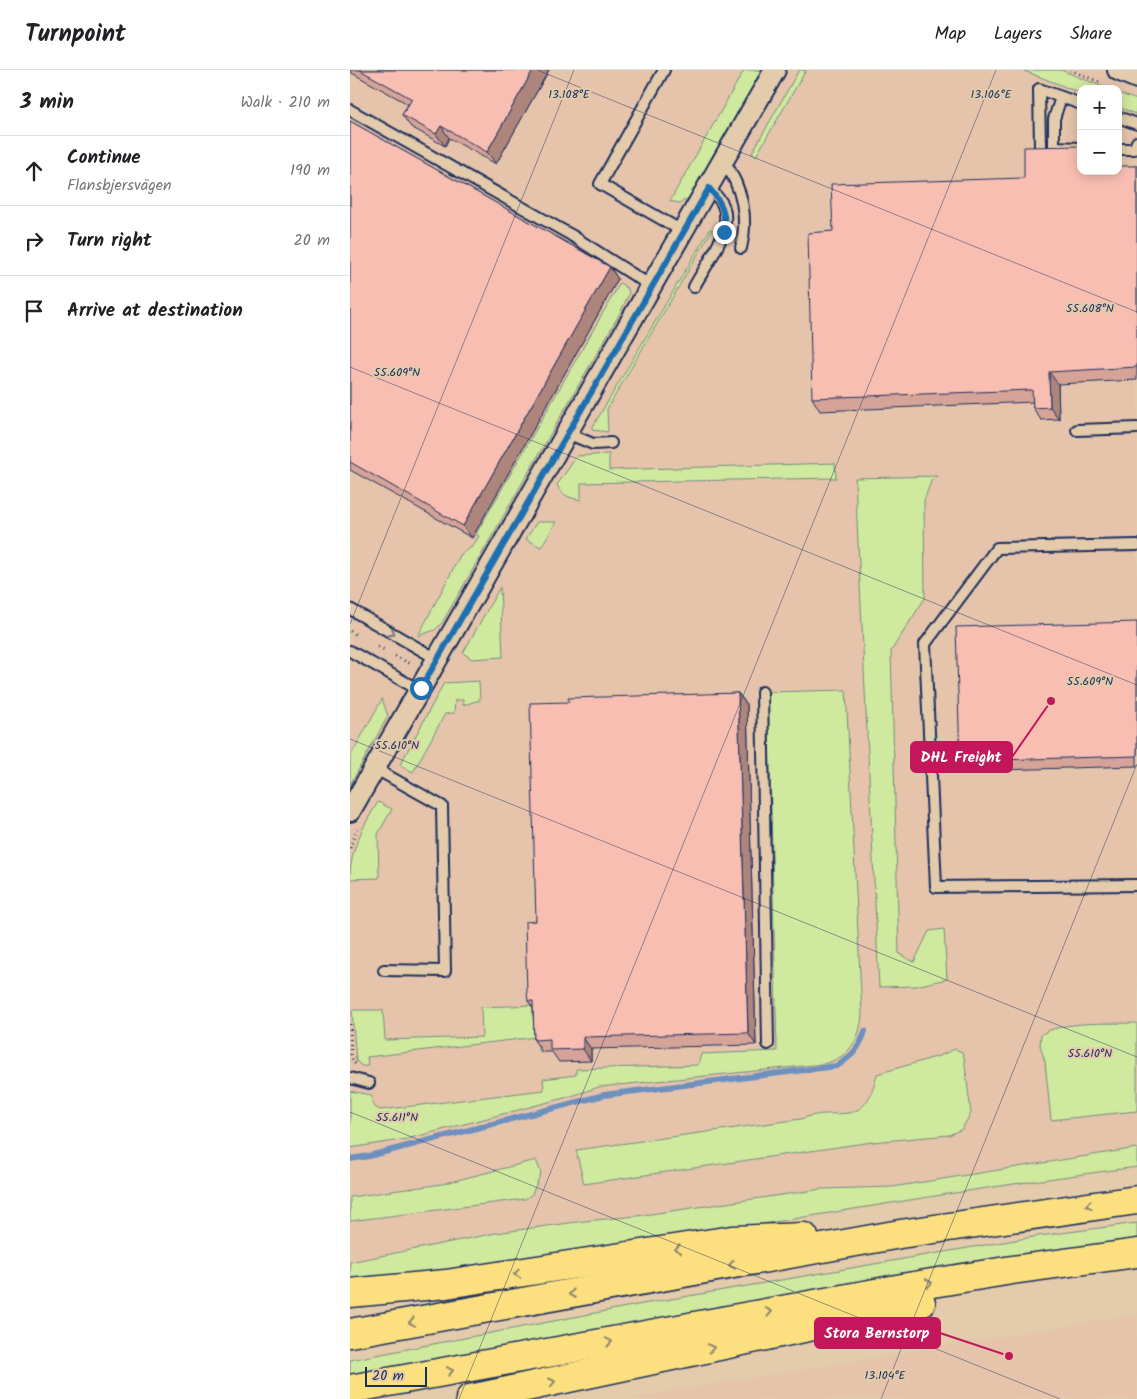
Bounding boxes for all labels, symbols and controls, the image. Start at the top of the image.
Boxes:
text: Turnpoint [25,15,126,54]
text: Map [935,20,966,49]
text: Layers [994,20,1042,49]
text: Share [1070,20,1112,49]
text: 13.108°E [548,85,591,104]
text: 13.106°E [971,85,1012,104]
map controls [1077,85,1122,175]
button: + [1077,85,1122,130]
text: 3 min [20,86,74,119]
text: Walk · 210 m [240,90,330,115]
button: − [1077,130,1122,175]
text: Continue [67,143,140,173]
icon: ahead [20,157,48,185]
text: 190 m [290,158,330,183]
text: Flansbjersvägen [67,173,172,198]
route end [713,221,736,244]
text: Turn right [67,226,152,256]
icon: right [20,227,48,255]
text: 20 m [294,228,330,253]
text: Arrive at destination [67,296,243,326]
icon: arrive [20,297,48,325]
text: 55.608°N [1066,299,1114,318]
text: 55.609°N [374,363,420,382]
one-way arrow [387,627,396,637]
text: 55.609°N [1067,672,1113,691]
route start [410,677,433,700]
text: 55.610°N [375,736,419,755]
callout: DHL Freight [911,742,1012,772]
text: DHL Freight [921,746,1002,770]
text: 55.610°N [1068,1044,1112,1063]
text: 55.611°N [376,1108,418,1127]
one-way arrow [1084,1200,1093,1210]
one-way arrow [673,1243,681,1254]
one-way arrow [728,1259,736,1269]
one-way arrow [513,1268,521,1278]
one-way arrow [925,1279,934,1289]
one-way arrow [568,1288,577,1298]
one-way arrow [765,1307,774,1318]
one-way arrow [408,1316,416,1326]
callout: Stora Bernstorp [815,1318,940,1348]
text: Stora Bernstorp [824,1322,930,1346]
one-way arrow [605,1337,614,1347]
one-way arrow [707,1343,716,1354]
scale bar [365,1364,428,1387]
text: 20 m [372,1365,404,1387]
text: 13.104°E [865,1366,906,1385]
one-way arrow [445,1367,454,1377]
one-way arrow [548,1377,557,1388]

